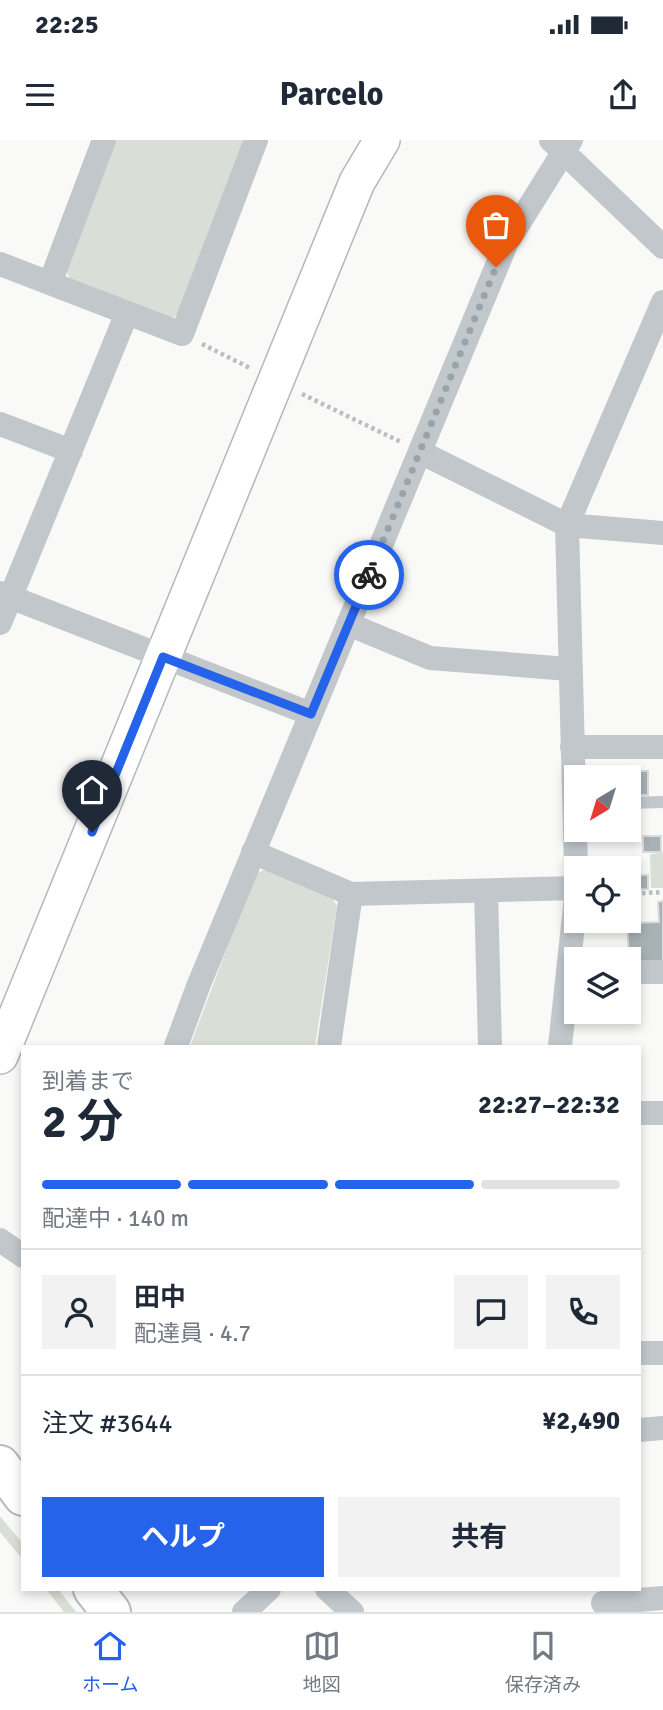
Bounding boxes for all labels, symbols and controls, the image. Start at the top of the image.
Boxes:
text: 22:25 [35,9,99,41]
text: Parcelo [279,75,384,114]
icon: menu [21,76,59,114]
icon: share [604,76,642,114]
pin [466,195,526,267]
icon: bag [477,206,515,244]
courier [334,540,404,610]
icon: bike [350,556,388,594]
pin [62,760,122,832]
north arrow [564,765,640,842]
map controls [564,765,641,1024]
icon: home [73,771,111,809]
button: locate [564,856,641,933]
button: layers [564,947,641,1024]
text: 到着まで [42,1067,134,1096]
text: 22:27–22:32 [478,1089,620,1121]
text: 2 分 [42,1094,123,1150]
text: 配達中 · 140 m [42,1204,189,1233]
button: person [42,1275,116,1349]
button: chat [454,1275,528,1349]
button: phone [546,1275,620,1349]
text: 田中 [134,1282,186,1314]
text: 配達員 · 4.7 [134,1319,251,1348]
text: ¥2,490 [542,1405,620,1437]
text: 注文 #3644 [42,1408,173,1440]
button: ヘルプ [42,1497,324,1577]
button: 共有 [338,1497,620,1577]
tab: ホーム [82,1627,139,1697]
tab: 地図 [303,1627,341,1697]
tab: 保存済み [505,1627,581,1697]

